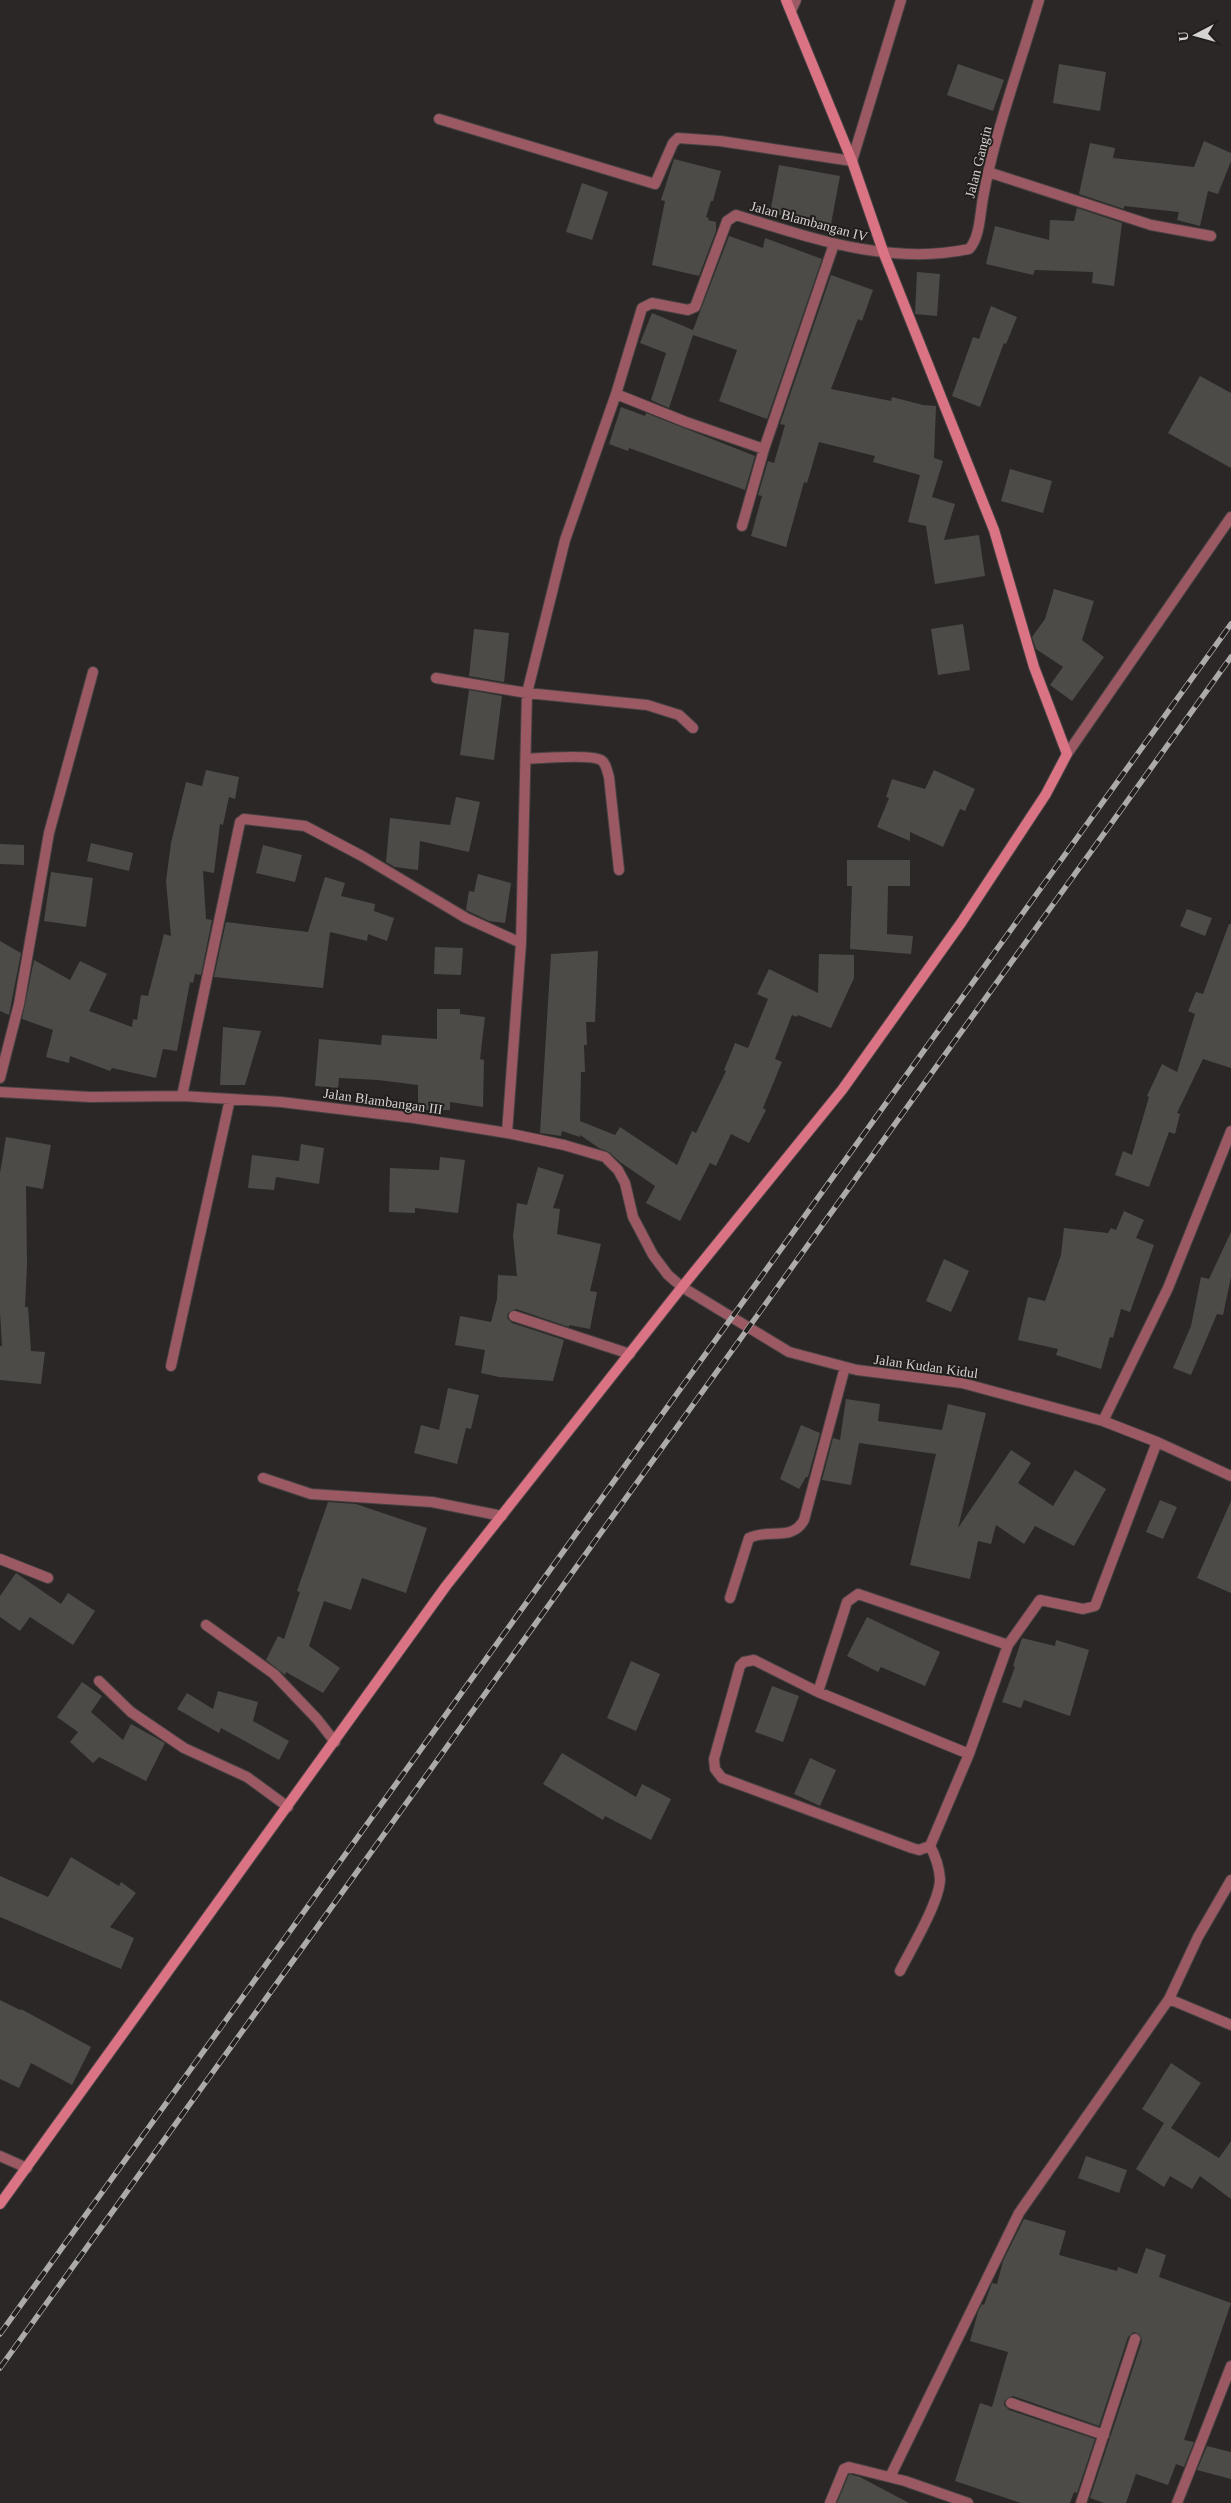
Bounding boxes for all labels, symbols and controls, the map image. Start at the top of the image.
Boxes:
north arrow [1171,10,1221,60]
text: U [1176,30,1192,42]
street label: Jalan Gangin [962,125,995,200]
street label: Jalan Blambangan IV [748,199,869,244]
street label: Jalan Blambangan III [322,1086,444,1117]
street label: Jalan Kudan Kidul [873,1352,979,1381]

